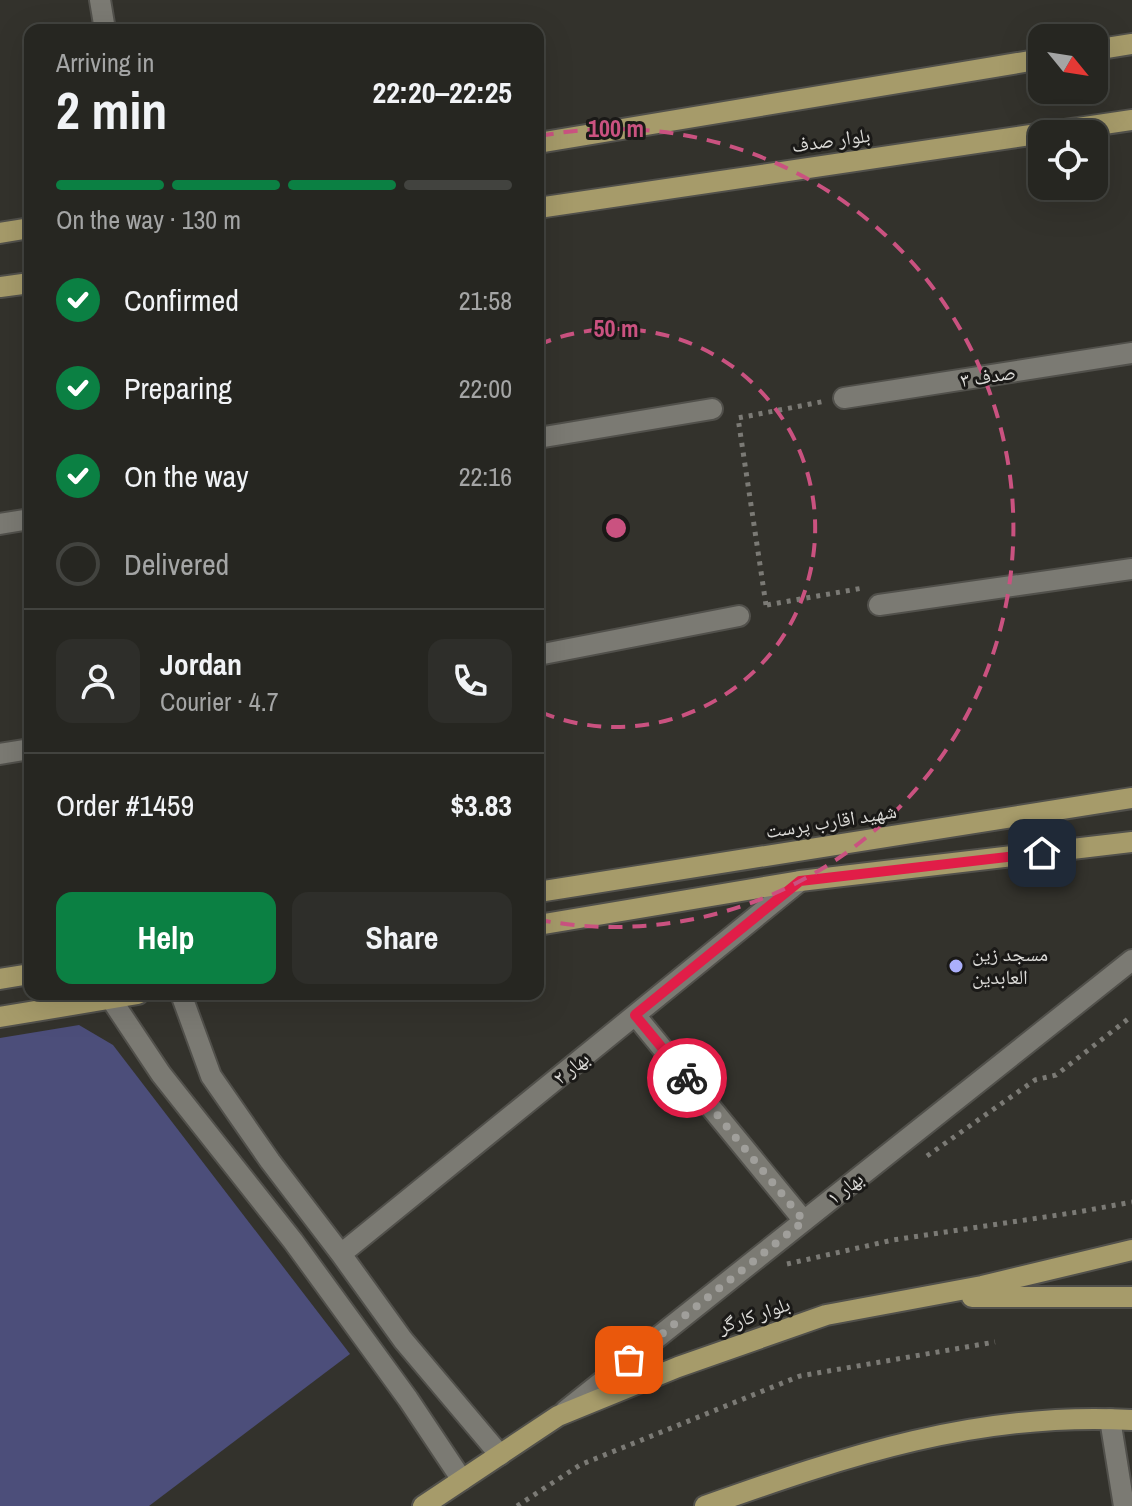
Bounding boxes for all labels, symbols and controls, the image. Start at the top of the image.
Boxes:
north arrow [1028,24,1108,104]
map controls [1028,24,1108,200]
text: Arriving in [56,45,154,80]
text: 22:20–22:25 [373,72,512,112]
text: 2 min [56,75,167,145]
text: 100 m [588,112,644,144]
button: locate [1028,120,1108,200]
street label: بلوار صدف [790,121,872,158]
text: On the way · 130 m [56,202,241,237]
icon: check [56,278,100,322]
text: Confirmed [124,280,239,320]
text: 21:58 [459,283,512,318]
text: 50 m [594,312,638,344]
street label: صدف ۳ [958,358,1018,393]
icon: check [56,366,100,410]
text: Preparing [124,368,232,408]
text: 22:00 [459,371,512,406]
icon: check [56,454,100,498]
text: On the way [124,456,248,496]
text: 22:16 [459,459,512,494]
centre of rings [602,514,630,542]
text: Delivered [124,544,229,584]
button: person [56,639,140,723]
button: phone [428,639,512,723]
text: Jordan [160,644,242,684]
text: Courier · 4.7 [160,684,279,719]
text: Order #1459 [56,785,194,825]
text: $3.83 [450,785,512,825]
street label: شهید اقارب پرست [763,797,898,844]
pin [1008,819,1076,887]
icon: home [1020,831,1064,875]
button: Help [56,892,276,984]
button: Share [292,892,512,984]
place label: مسجد زین العابدین [972,940,1048,990]
marker: مسجد زین العابدین [947,957,965,975]
courier [647,1038,727,1118]
street label: بهار ۲ [547,1045,595,1091]
icon: bike [665,1056,709,1100]
street label: بهار ۱ [821,1165,869,1210]
street label: بلوار کارگر [713,1290,793,1340]
pin [595,1326,663,1394]
icon: bag [607,1338,651,1382]

